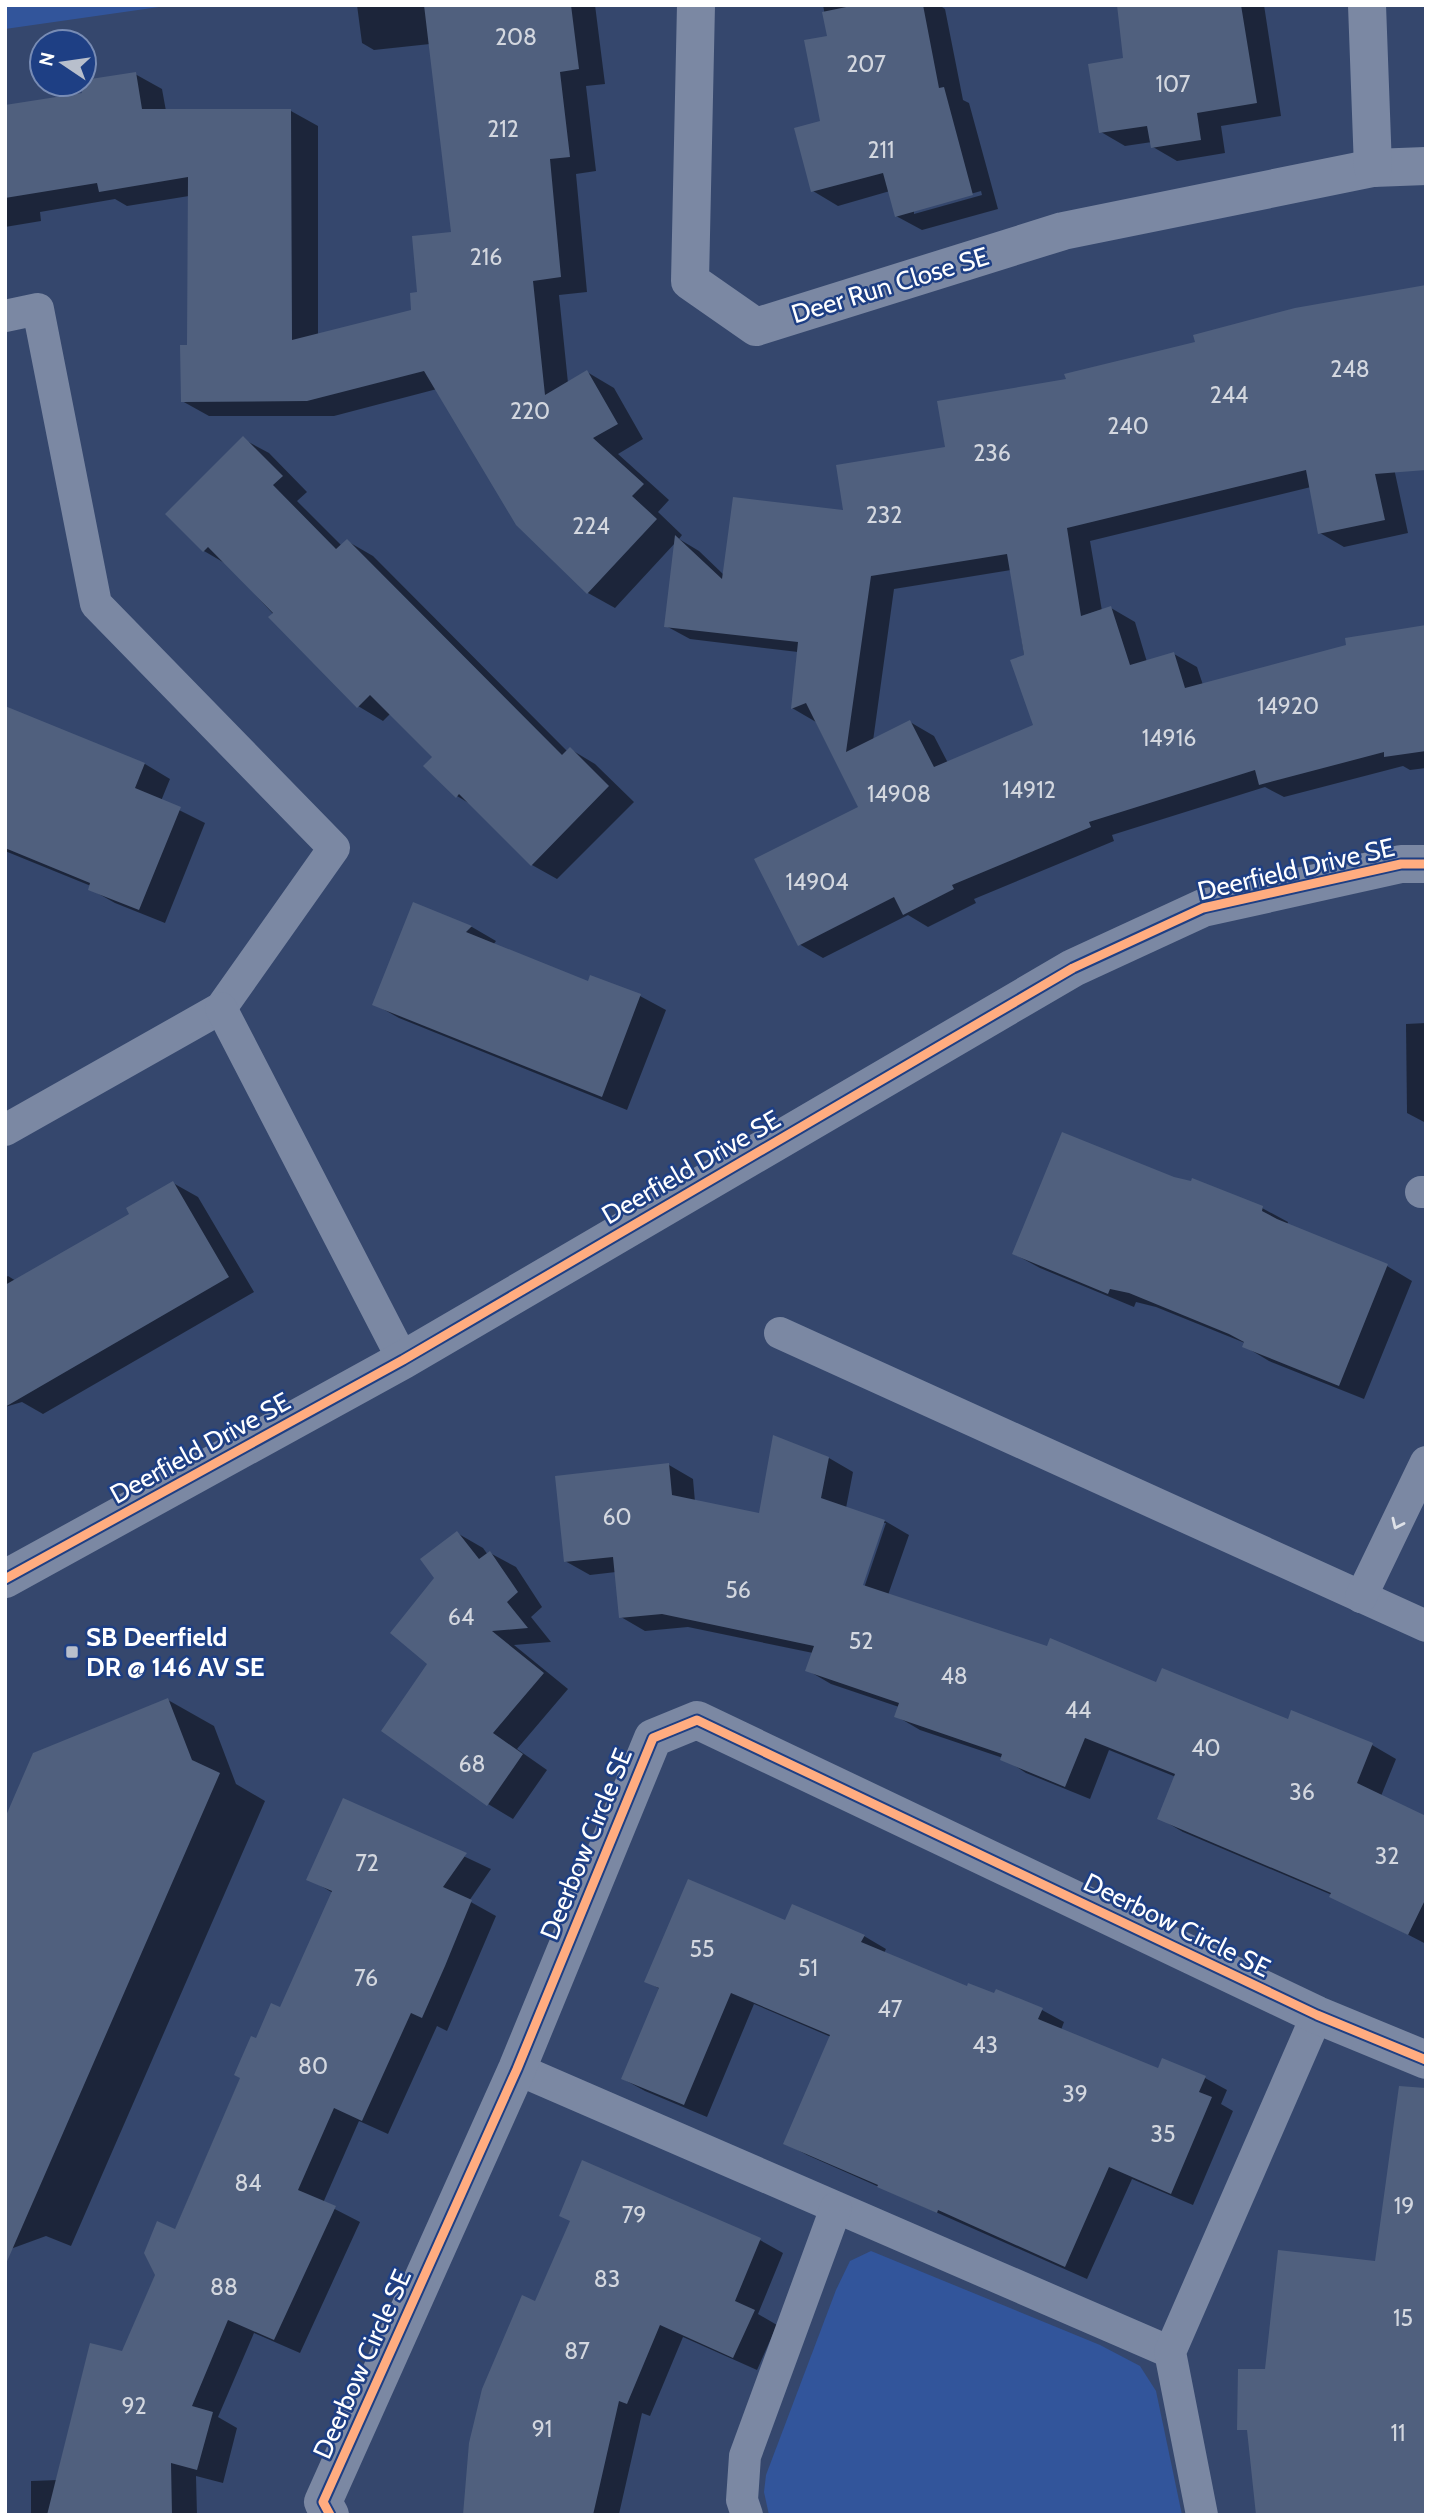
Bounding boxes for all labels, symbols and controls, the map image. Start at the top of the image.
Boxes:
house number: 208 [495,23,537,51]
north arrow [28,28,98,98]
text: N [34,50,60,68]
house number: 207 [846,50,886,78]
house number: 107 [1156,70,1191,98]
house number: 212 [487,115,519,143]
house number: 211 [867,136,895,164]
street label: Deer Run Close SE [787,240,993,330]
house number: 216 [470,243,502,271]
house number: 248 [1330,355,1370,383]
house number: 244 [1210,381,1248,409]
house number: 220 [510,397,550,425]
house number: 240 [1107,412,1149,440]
house number: 236 [973,439,1011,467]
house number: 232 [866,501,902,529]
house number: 224 [572,512,610,540]
house number: 14920 [1257,692,1319,720]
house number: 14916 [1142,724,1196,752]
house number: 14912 [1002,776,1056,804]
house number: 14908 [867,780,931,808]
street label: Deerfield Drive SE [1194,831,1398,907]
house number: 14904 [785,868,849,896]
street label: Deerfield Drive SE [596,1103,786,1231]
street label: Deerfield Drive SE [104,1385,296,1511]
house number: 60 [602,1503,632,1531]
one-way arrow [1391,1517,1405,1529]
house number: 56 [725,1576,751,1604]
house number: 64 [448,1603,474,1631]
place label: SB Deerfield DR @ 146 AV SE [86,1621,265,1683]
house number: 52 [849,1627,873,1655]
marker: SB Deerfield DR @ 146 AV SE [64,1644,80,1660]
house number: 48 [940,1662,968,1690]
house number: 44 [1065,1696,1091,1724]
house number: 40 [1191,1734,1221,1762]
street label: Deerbow Circle SE [533,1744,639,1944]
house number: 68 [458,1750,486,1778]
house number: 36 [1289,1778,1315,1806]
house number: 32 [1375,1842,1399,1870]
house number: 72 [355,1849,379,1877]
street label: Deerbow Circle SE [1078,1866,1276,1984]
house number: 55 [690,1935,714,1963]
house number: 51 [798,1954,818,1982]
house number: 76 [354,1964,378,1992]
house number: 47 [878,1995,903,2023]
house number: 43 [972,2031,998,2059]
house number: 80 [298,2052,328,2080]
house number: 39 [1062,2080,1088,2108]
house number: 35 [1151,2120,1175,2148]
house number: 84 [234,2169,262,2197]
house number: 19 [1394,2192,1414,2220]
house number: 79 [622,2201,646,2229]
street label: Deerbow Circle SE [306,2264,418,2464]
house number: 83 [594,2265,620,2293]
house number: 88 [210,2273,238,2301]
house number: 15 [1393,2304,1413,2332]
house number: 87 [564,2337,590,2365]
house number: 92 [121,2392,147,2420]
house number: 91 [532,2415,552,2443]
house number: 11 [1391,2419,1406,2447]

